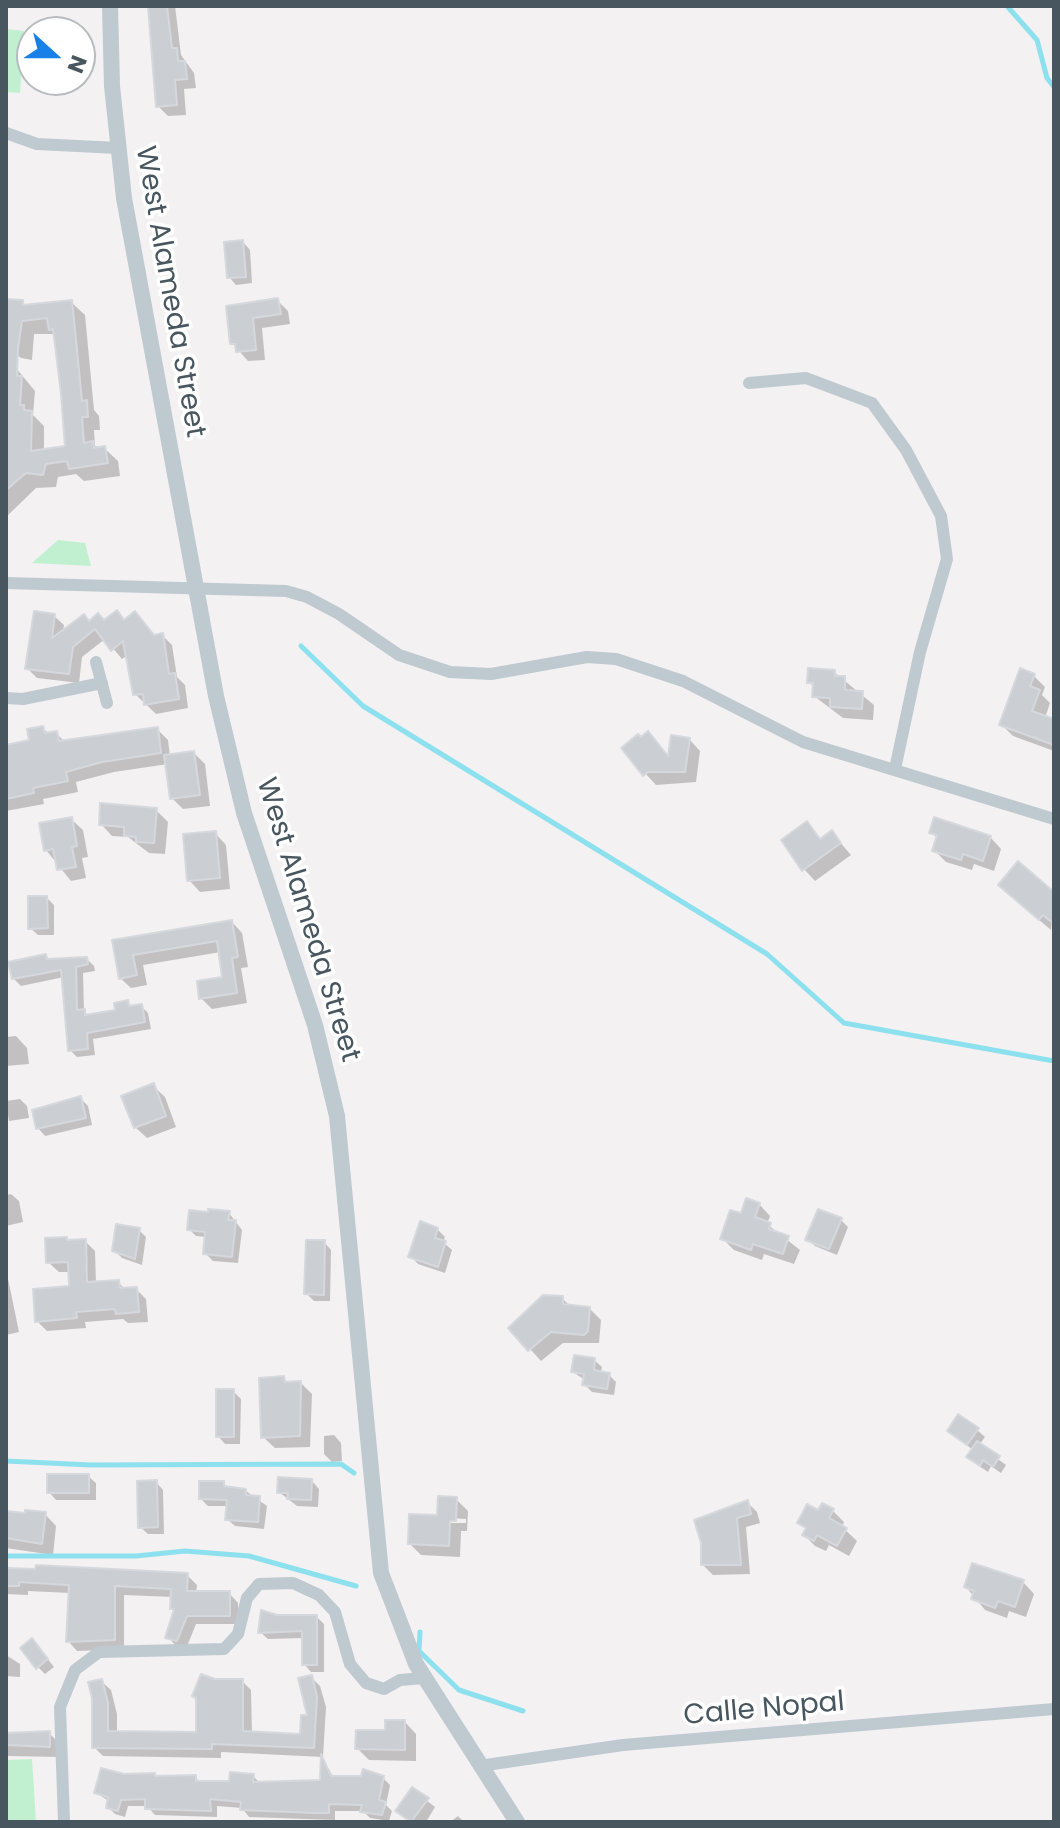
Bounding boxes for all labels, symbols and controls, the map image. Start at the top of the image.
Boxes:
north arrow [16,16,96,96]
text: N [60,51,94,77]
street label: West Alameda Street [127,144,211,440]
street label: West Alameda Street [248,774,366,1066]
street label: Calle Nopal [682,1686,846,1734]

